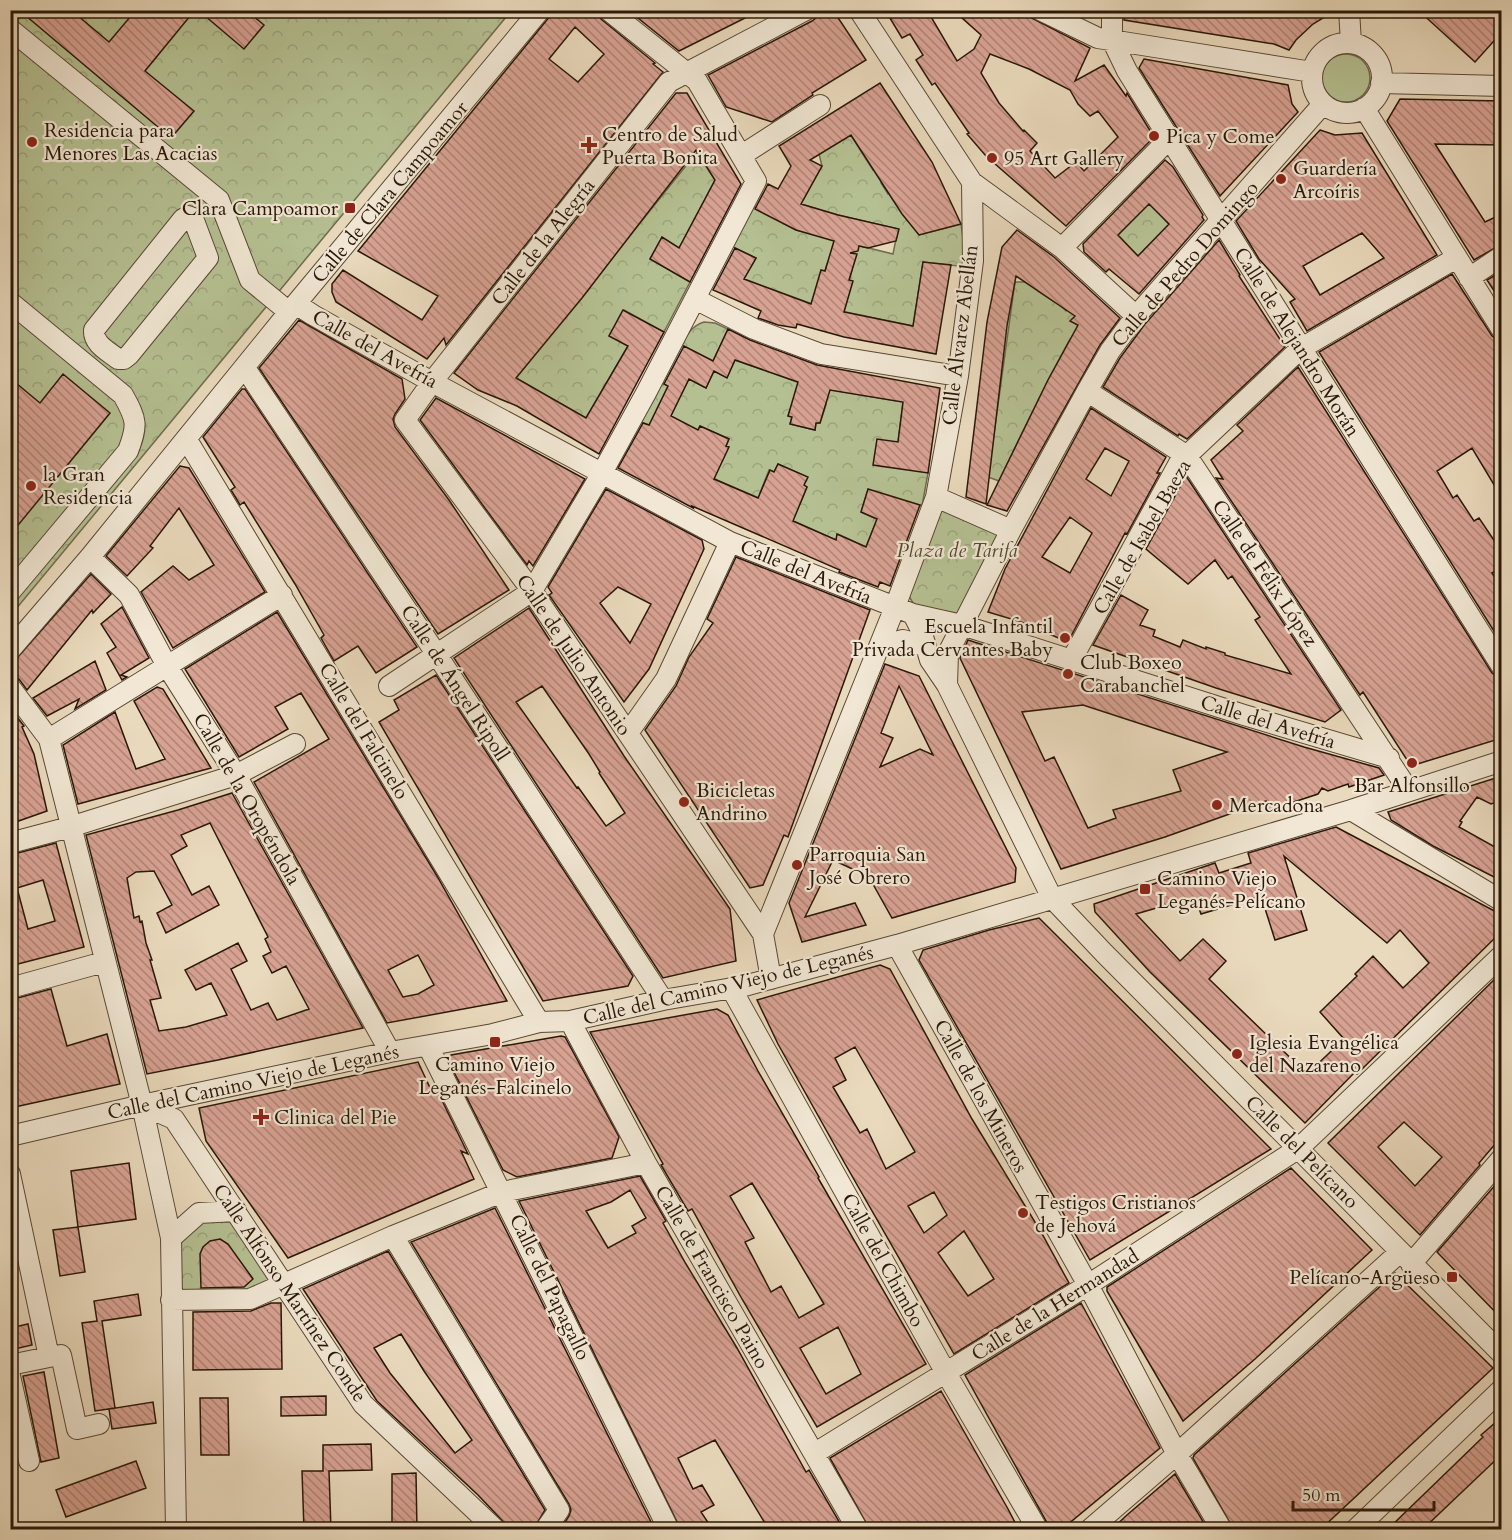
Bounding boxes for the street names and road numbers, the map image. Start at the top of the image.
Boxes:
street label: Calle de Clara Campoamor [306,95,475,289]
street label: Calle de la Alegría [485,173,601,311]
street label: Calle de Pedro Domingo [1105,175,1265,353]
street label: Calle de Alejandro Morán [1228,242,1367,442]
street label: Calle Álvarez Abellán [936,243,985,427]
street label: Calle del Avefría [307,303,443,395]
street label: Calle de Isabel Baeza [1087,454,1198,620]
street label: Calle de Félix López [1206,494,1324,652]
street label: Calle del Avefría [736,533,876,611]
street label: Calle de Julio Antonio [510,569,638,741]
street label: Calle de Ángel Ripoll [394,600,516,766]
street label: Calle del Falcinelo [313,658,416,805]
street label: Calle del Avefría [1197,689,1339,755]
street label: Calle de la Oropéndola [187,708,307,890]
street label: Calle del Camino Viejo de Leganés [580,938,876,1032]
street label: Calle de los Mineros [928,1015,1034,1177]
street label: Calle del Camino Viejo de Leganés [105,1038,401,1126]
street label: Calle del Pelícano [1239,1089,1365,1215]
street label: Calle Alfonso Martínez Conde [207,1179,373,1407]
street label: Calle de Francisco Paino [648,1180,776,1374]
street label: Calle del Chimbo [835,1188,931,1332]
street label: Calle del Papagallo [503,1209,597,1365]
street label: Calle de la Hermandad [966,1242,1144,1368]

